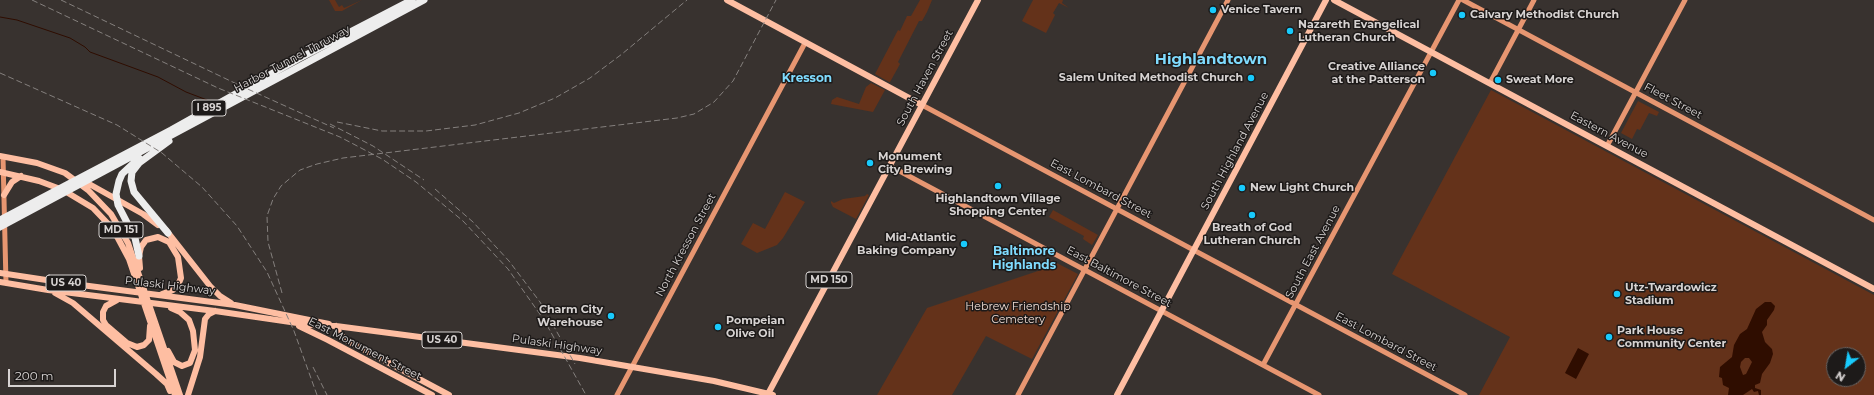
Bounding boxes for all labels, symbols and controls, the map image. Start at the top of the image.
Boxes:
place label: Venice Tavern [1221,3,1302,17]
marker: Venice Tavern [1208,5,1218,15]
place label: Calvary Methodist Church [1470,8,1619,22]
marker: Calvary Methodist Church [1457,10,1467,20]
place label: Nazareth Evangelical Lutheran Church [1298,18,1419,44]
street label: Harbor Tunnel Thruway [232,23,352,95]
marker: Nazareth Evangelical Lutheran Church [1285,26,1295,36]
street label: South Haven Street [894,28,956,128]
district label: Highlandtown [1155,51,1267,69]
place label: Creative Alliance at the Patterson [1328,60,1425,86]
marker: Creative Alliance at the Patterson [1428,68,1438,78]
district label: Kresson [782,71,832,85]
place label: Salem United Methodist Church [1059,71,1243,85]
marker: Salem United Methodist Church [1246,73,1256,83]
place label: Sweat More [1506,73,1574,87]
marker: Sweat More [1493,75,1503,85]
street label: Fleet Street [1642,80,1704,122]
street label: South Highland Avenue [1198,90,1272,212]
road number: I 895 [192,100,226,116]
street label: Eastern Avenue [1568,109,1650,161]
place label: Monument City Brewing [878,150,952,176]
street label: East Lombard Street [1048,157,1154,221]
marker: Monument City Brewing [865,158,875,168]
marker: Highlandtown Village Shopping Center [993,181,1003,191]
place label: New Light Church [1250,181,1354,195]
marker: New Light Church [1237,183,1247,193]
street label: North Kresson Street [653,191,719,299]
place label: Highlandtown Village Shopping Center [935,192,1061,218]
street label: South East Avenue [1283,203,1343,301]
marker: Breath of God Lutheran Church [1247,210,1257,220]
place label: Breath of God Lutheran Church [1203,221,1301,247]
road number: MD 151 [99,222,143,238]
place label: Mid-Atlantic Baking Company [857,231,956,257]
marker: Mid-Atlantic Baking Company [959,239,969,249]
district label: Baltimore Highlands [992,244,1056,272]
street label: East Baltimore Street [1064,244,1174,310]
road number: MD 150 [806,272,852,288]
street label: Pulaski Highway [124,274,216,298]
road number: US 40 [46,275,86,291]
place label: Utz-Twardowicz Stadium [1625,281,1717,307]
marker: Utz-Twardowicz Stadium [1612,289,1622,299]
park label: Hebrew Friendship Cemetery [965,300,1071,326]
place label: Charm City Warehouse [537,303,603,329]
street label: East Lombard Street [1333,310,1439,374]
marker: Charm City Warehouse [606,311,616,321]
place label: Pompeian Olive Oil [726,314,785,340]
street label: East Monument Street [306,315,424,383]
marker: Pompeian Olive Oil [713,322,723,332]
place label: Park House Community Center [1617,324,1726,350]
road number: US 40 [422,332,462,348]
street label: Pulaski Highway [511,332,603,358]
marker: Park House Community Center [1604,332,1614,342]
north arrow [1826,347,1866,387]
scale bar [10,361,118,387]
text: 200 m [15,368,54,383]
text: N [1833,368,1848,385]

